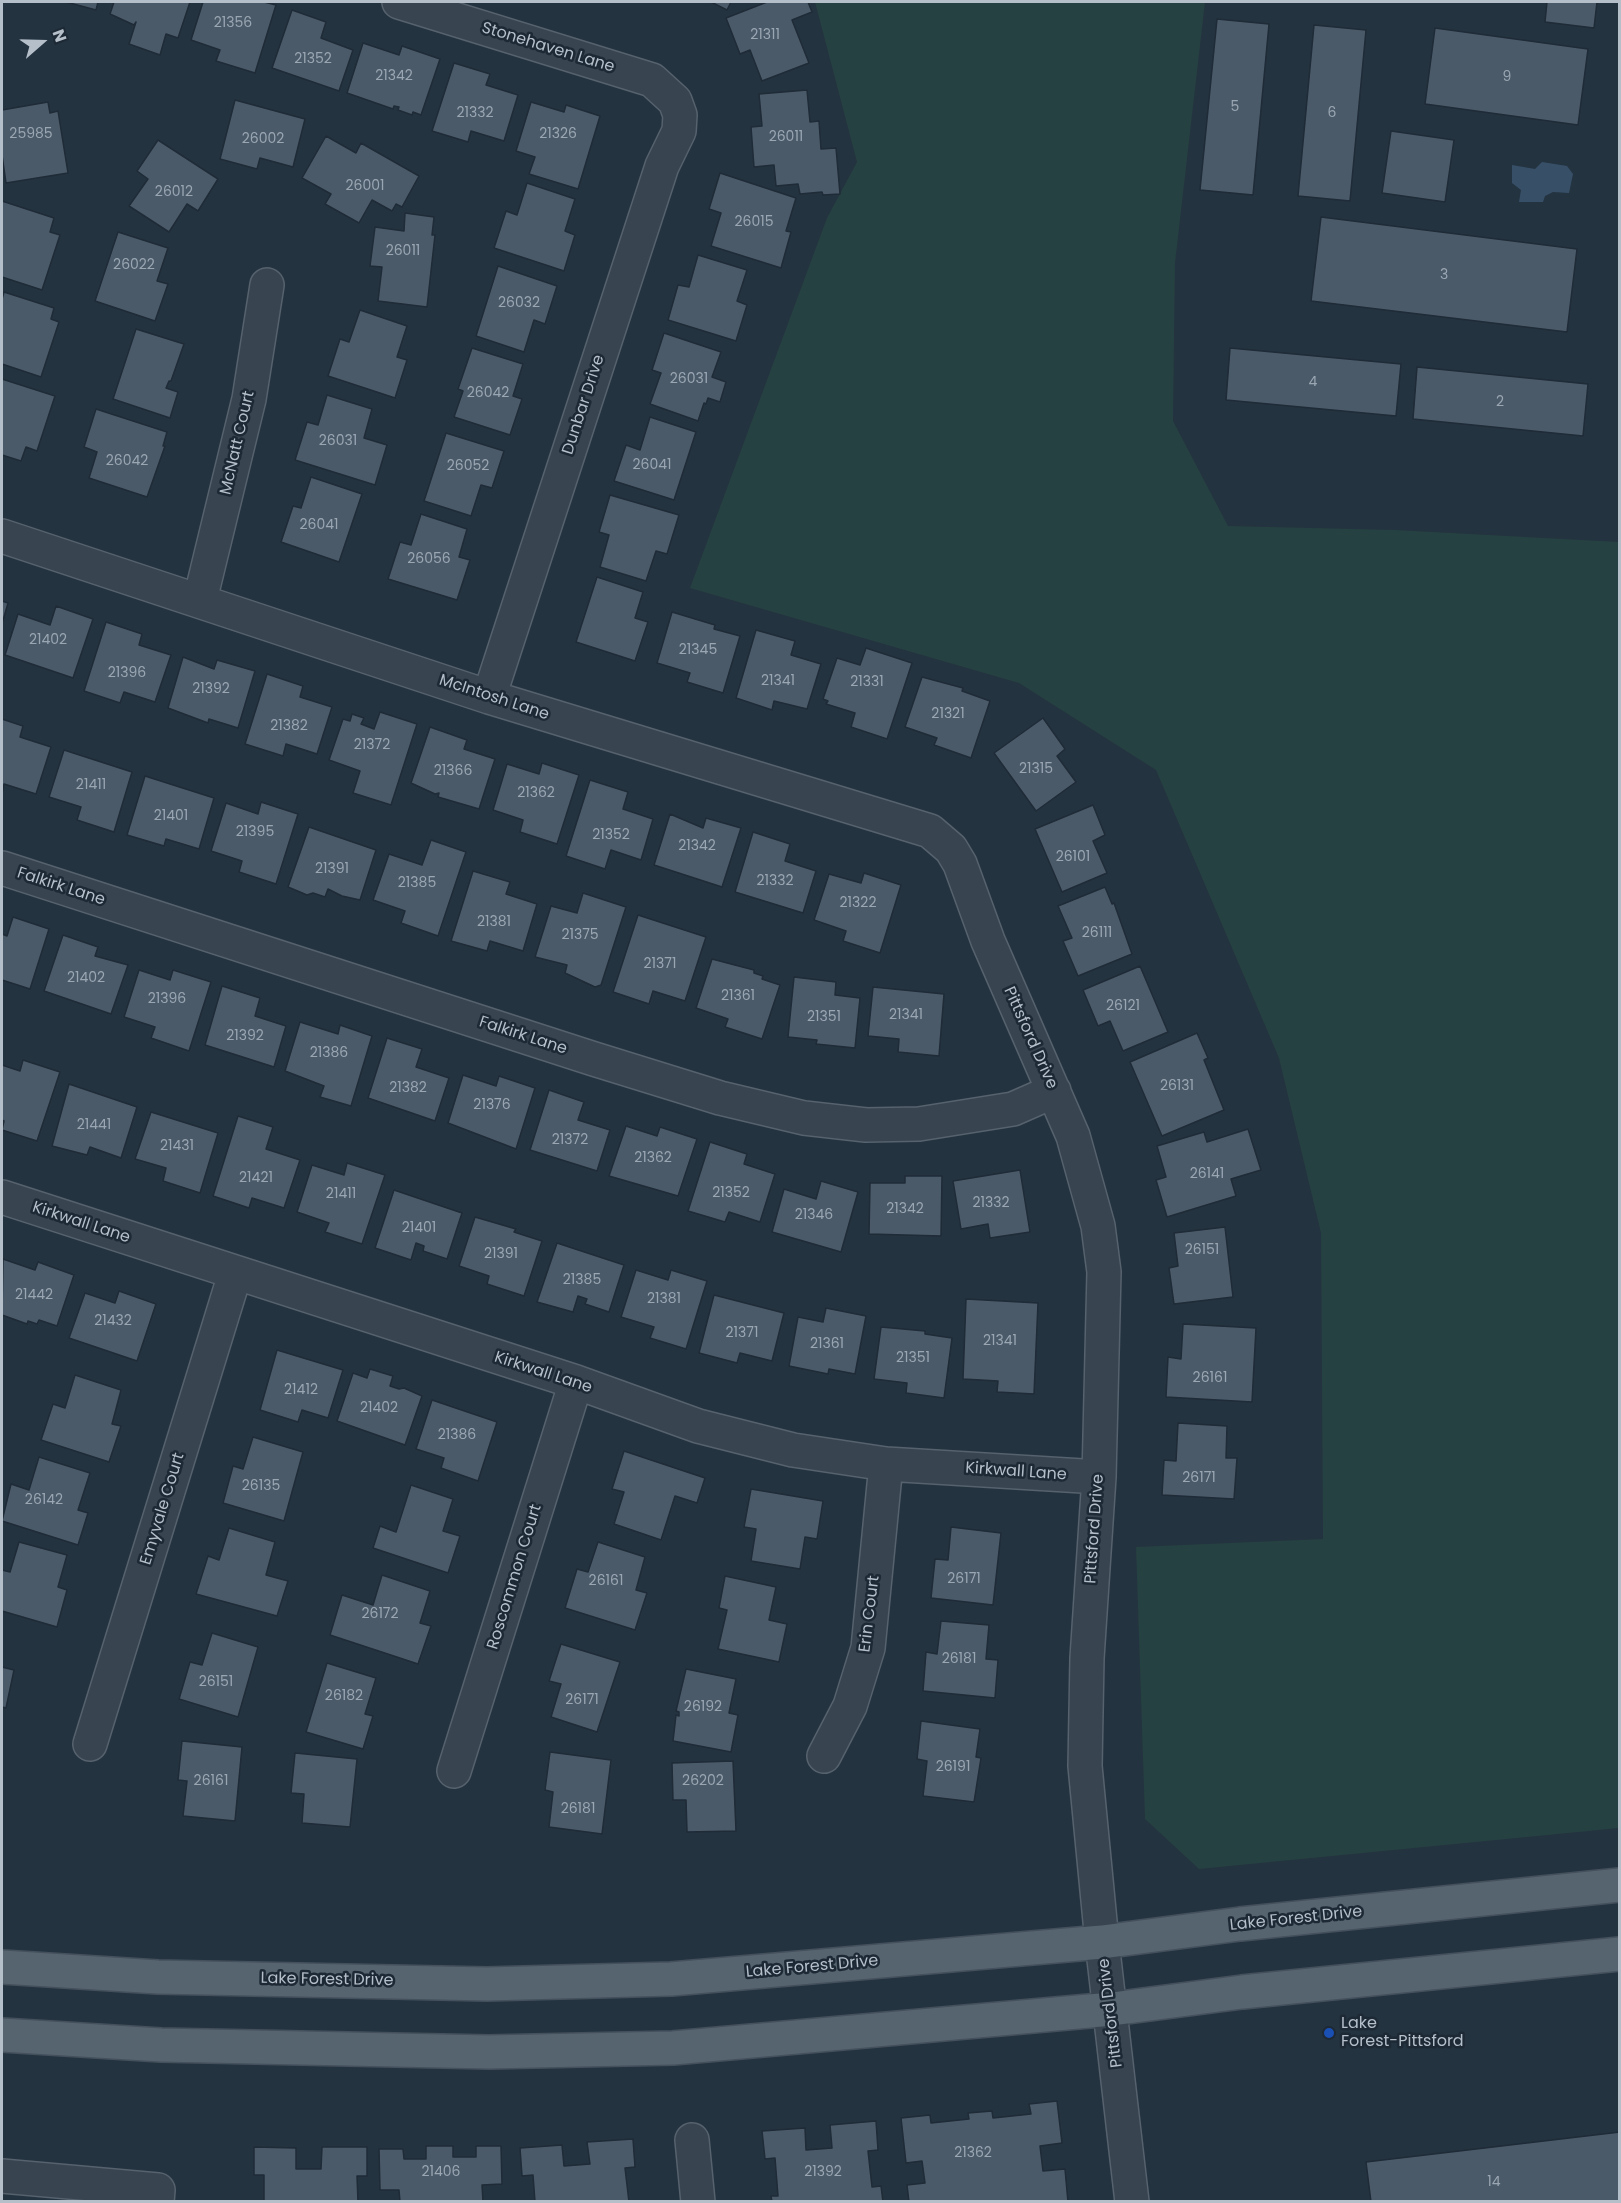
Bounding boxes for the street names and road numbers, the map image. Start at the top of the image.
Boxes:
street label: Stonehaven Lane [479,19,617,77]
street label: Dunbar Drive [559,353,609,457]
street label: McNatt Court [217,389,259,497]
street label: McIntosh Lane [437,671,551,725]
street label: Falkirk Lane [15,864,107,910]
street label: Pittsford Drive [999,984,1061,1092]
street label: Falkirk Lane [477,1013,569,1059]
street label: Kirkwall Lane [30,1198,132,1248]
street label: Kirkwall Lane [492,1348,594,1398]
street label: Emyvale Court [137,1451,189,1567]
street label: Kirkwall Lane [965,1459,1067,1485]
street label: Pittsford Drive [1082,1474,1108,1584]
street label: Roscommon Court [484,1502,546,1652]
street label: Erin Court [856,1574,884,1654]
street label: Lake Forest Drive [1229,1903,1363,1935]
street label: Lake Forest Drive [745,1952,879,1982]
street label: Pittsford Drive [1095,1957,1127,2069]
street label: Lake Forest Drive [260,1969,394,1991]

